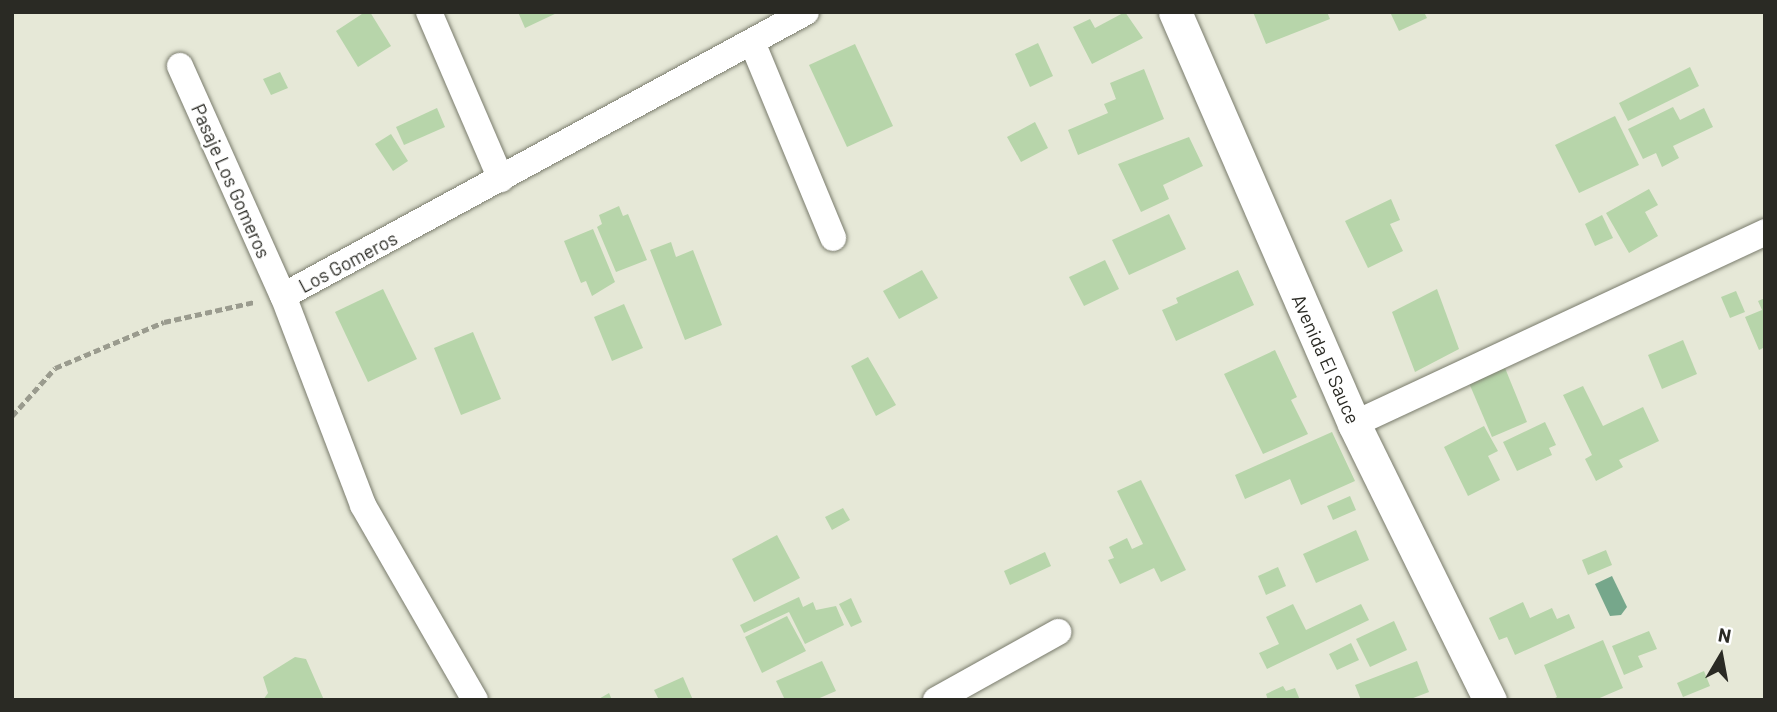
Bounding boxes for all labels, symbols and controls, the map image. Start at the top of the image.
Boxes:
street label: Pasaje Los Gomeros [187,100,275,262]
street label: Los Gomeros [295,227,401,297]
street label: Avenida El Sauce [1287,291,1365,427]
north arrow [1686,621,1756,691]
text: N [1717,622,1733,647]

